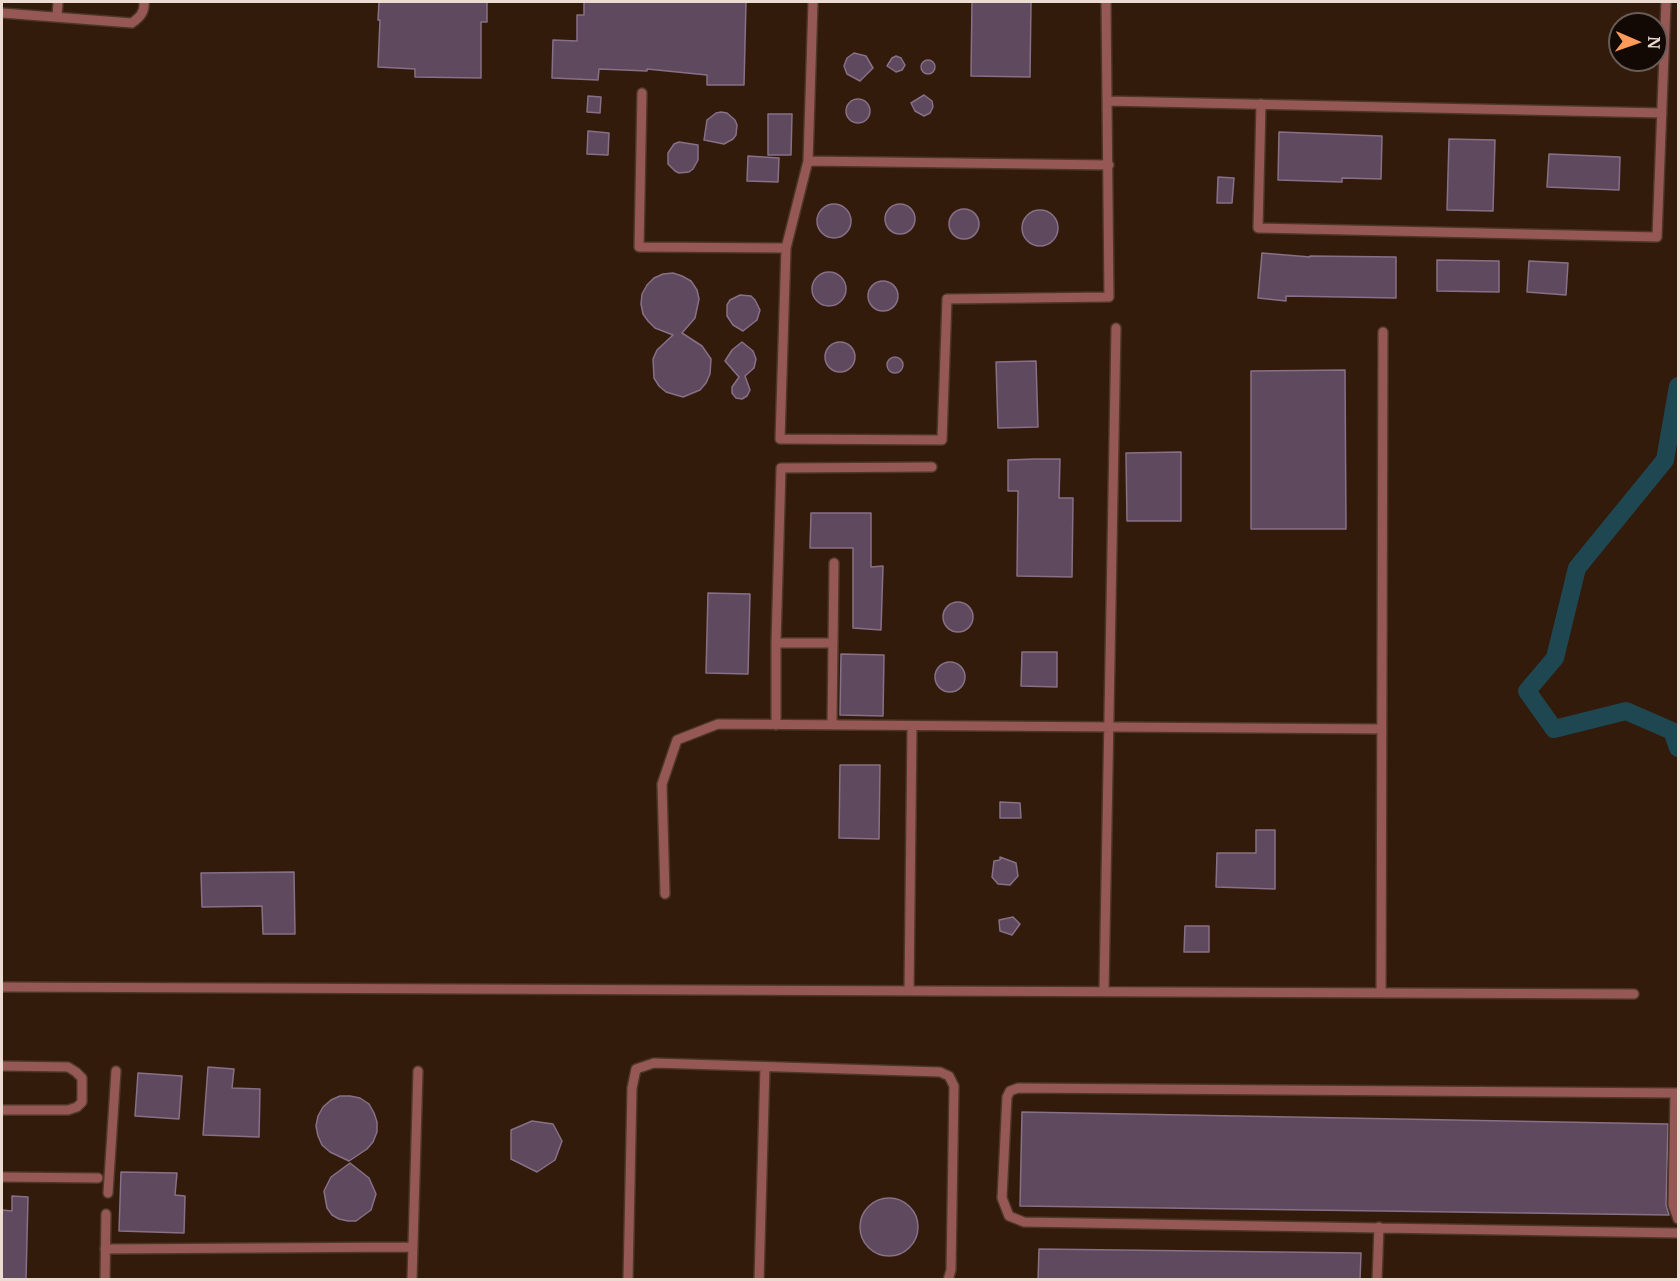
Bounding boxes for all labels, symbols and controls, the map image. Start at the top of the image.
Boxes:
north arrow [1608,12,1668,72]
text: N [1644,36,1664,49]

